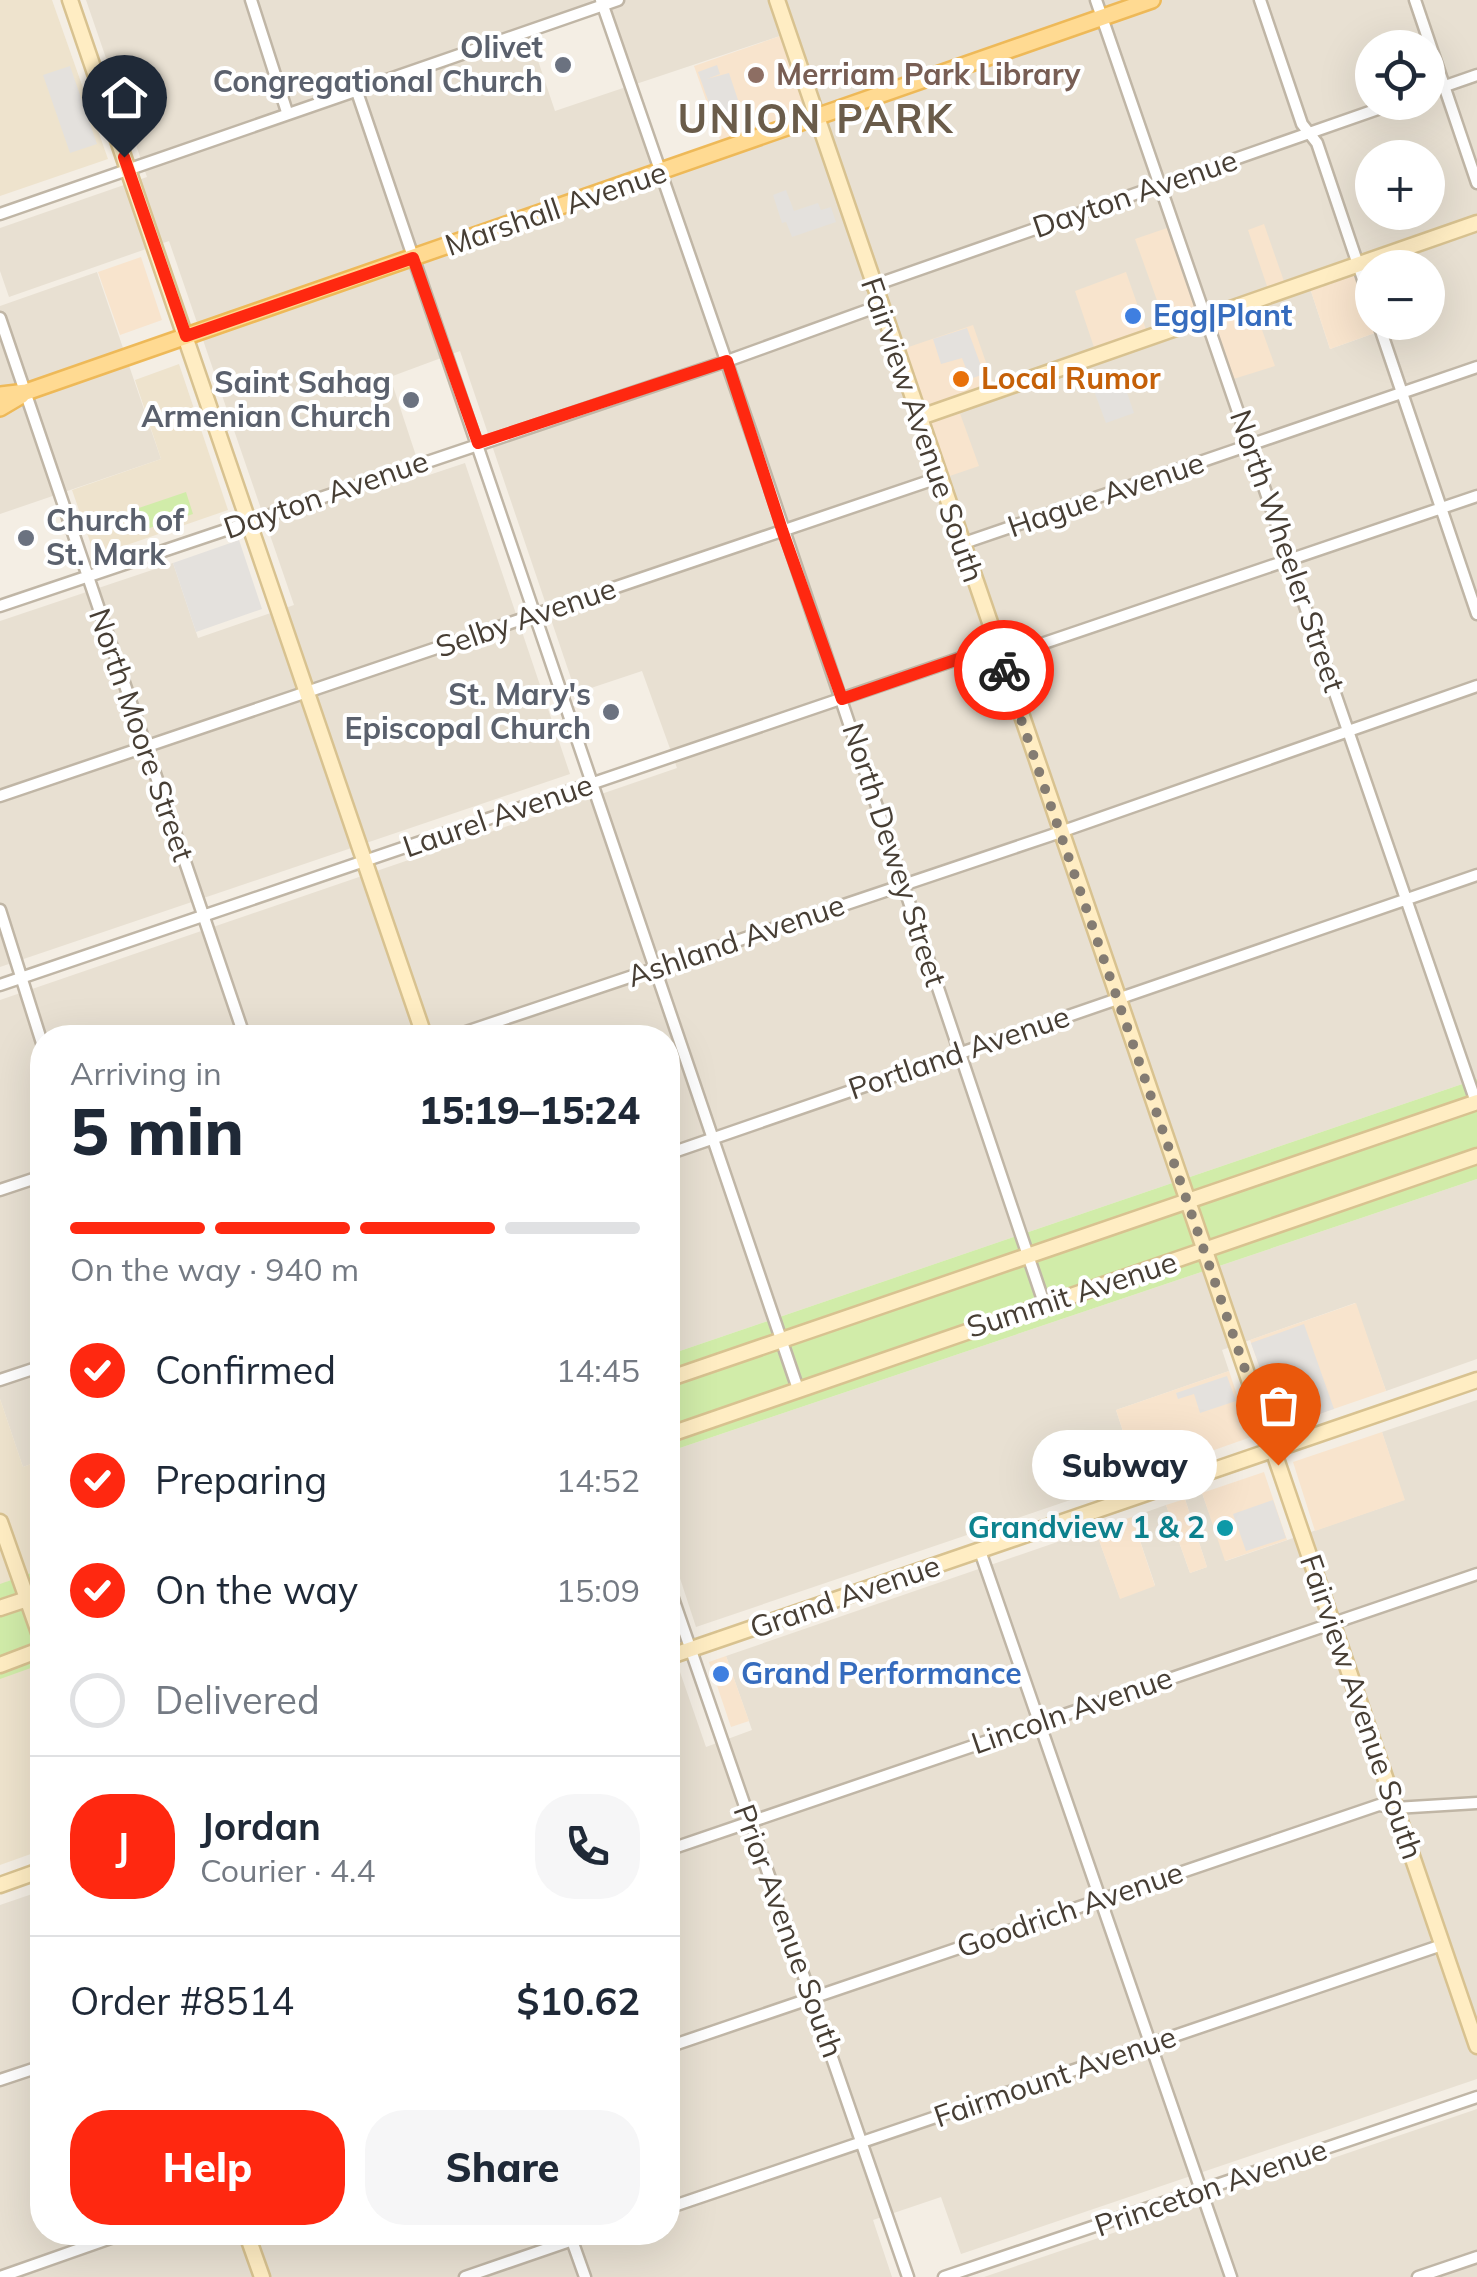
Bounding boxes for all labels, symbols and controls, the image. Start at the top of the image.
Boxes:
place label: Olivet Congregational Church [213,28,543,100]
map controls [1355,30,1445,340]
button: locate [1355,30,1445,120]
marker: Olivet Congregational Church [552,54,574,76]
pin [82,55,167,158]
place label: Merriam Park Library [776,55,1081,93]
marker: Merriam Park Library [745,64,767,86]
icon: home [97,70,152,125]
district label: UNION PARK [677,93,955,143]
street label: Dayton Avenue [1027,140,1242,246]
button: + [1355,140,1445,230]
street label: Marshall Avenue [440,152,671,264]
button: − [1355,250,1445,340]
street label: Fairview Avenue South [853,272,993,587]
place label: Egg|Plant [1153,296,1292,334]
marker: Egg|Plant [1122,305,1144,327]
place label: Local Rumor [981,359,1161,397]
place label: Saint Sahag Armenian Church [141,363,391,435]
marker: Local Rumor [950,368,972,390]
marker: Saint Sahag Armenian Church [400,389,422,411]
street label: North Wheeler Street [1222,405,1354,697]
street label: Dayton Avenue [218,441,433,547]
street label: Hague Avenue [1003,443,1209,545]
place label: Church of St. Mark [46,501,185,573]
marker: Church of St. Mark [15,527,37,549]
street label: Selby Avenue [431,568,621,666]
street label: North Moore Street [81,603,203,866]
courier [954,620,1054,720]
icon: bike [977,643,1032,698]
place label: St. Mary's Episcopal Church [345,675,591,747]
marker: St. Mary's Episcopal Church [600,701,622,723]
street label: North Dewey Street [834,718,955,991]
street label: Laurel Avenue [398,765,598,865]
street label: Ashland Avenue [622,885,849,995]
street label: Portland Avenue [843,996,1074,1108]
text: Arriving in [70,1053,222,1093]
text: 15:19–15:24 [419,1086,640,1134]
text: 5 min [70,1090,244,1171]
street label: Summit Avenue [962,1242,1182,1346]
text: On the way · 940 m [70,1249,359,1289]
icon: check [70,1343,125,1398]
text: Confirmed [155,1346,336,1394]
text: 14:45 [556,1350,640,1390]
pin [1236,1363,1321,1466]
icon: bag [1251,1378,1306,1433]
callout: Subway [1033,1430,1218,1500]
text: Subway [1061,1445,1188,1485]
icon: check [70,1453,125,1508]
text: Preparing [155,1456,327,1504]
text: 14:52 [556,1460,640,1500]
place label: Grandview 1 & 2 [968,1508,1205,1546]
marker: Grandview 1 & 2 [1214,1517,1236,1539]
street label: Grand Avenue [745,1546,945,1646]
street label: Fairview Avenue South [1292,1549,1432,1864]
icon: check [70,1563,125,1618]
text: On the way [155,1566,358,1614]
text: 15:09 [556,1570,640,1610]
place label: Grand Performance [741,1654,1022,1692]
street label: Lincoln Avenue [966,1658,1177,1762]
marker: Grand Performance [710,1663,732,1685]
text: Delivered [155,1676,320,1724]
button: phone [535,1794,640,1899]
street label: Prior Avenue South [725,1799,852,2062]
text: Jordan [200,1802,321,1850]
text: J [116,1822,129,1870]
text: Courier · 4.4 [200,1850,376,1890]
street label: Goodrich Avenue [951,1853,1188,1966]
text: Order #8514 [70,1977,294,2025]
text: $10.62 [517,1977,640,2025]
street label: Fairmount Avenue [929,2017,1181,2135]
button: Help [70,2110,345,2225]
button: Share [365,2110,640,2225]
street label: Princeton Avenue [1090,2130,1332,2245]

